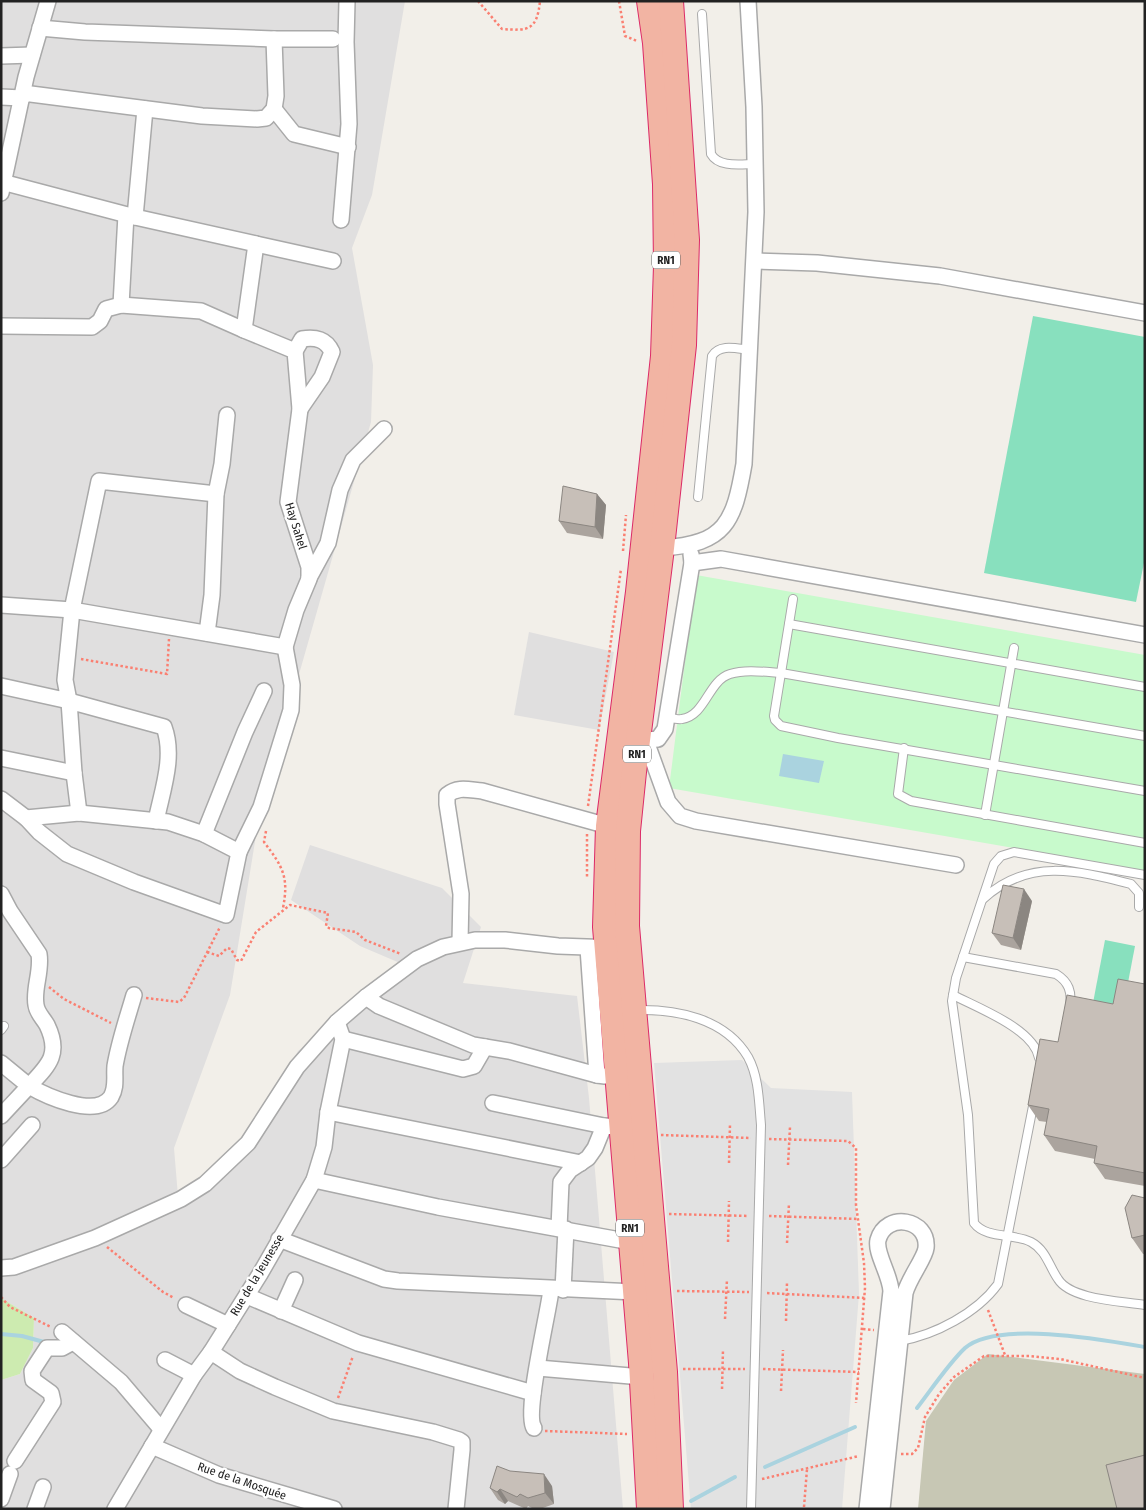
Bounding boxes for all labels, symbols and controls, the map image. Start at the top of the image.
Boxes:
road number: RN1 [652,252,680,268]
street label: Hay Sahel [282,501,310,551]
road number: RN1 [623,746,651,762]
road number: RN1 [616,1220,644,1236]
street label: Rue de la Jeunesse [227,1232,287,1318]
street label: Rue de la Mosquée [196,1459,288,1503]

